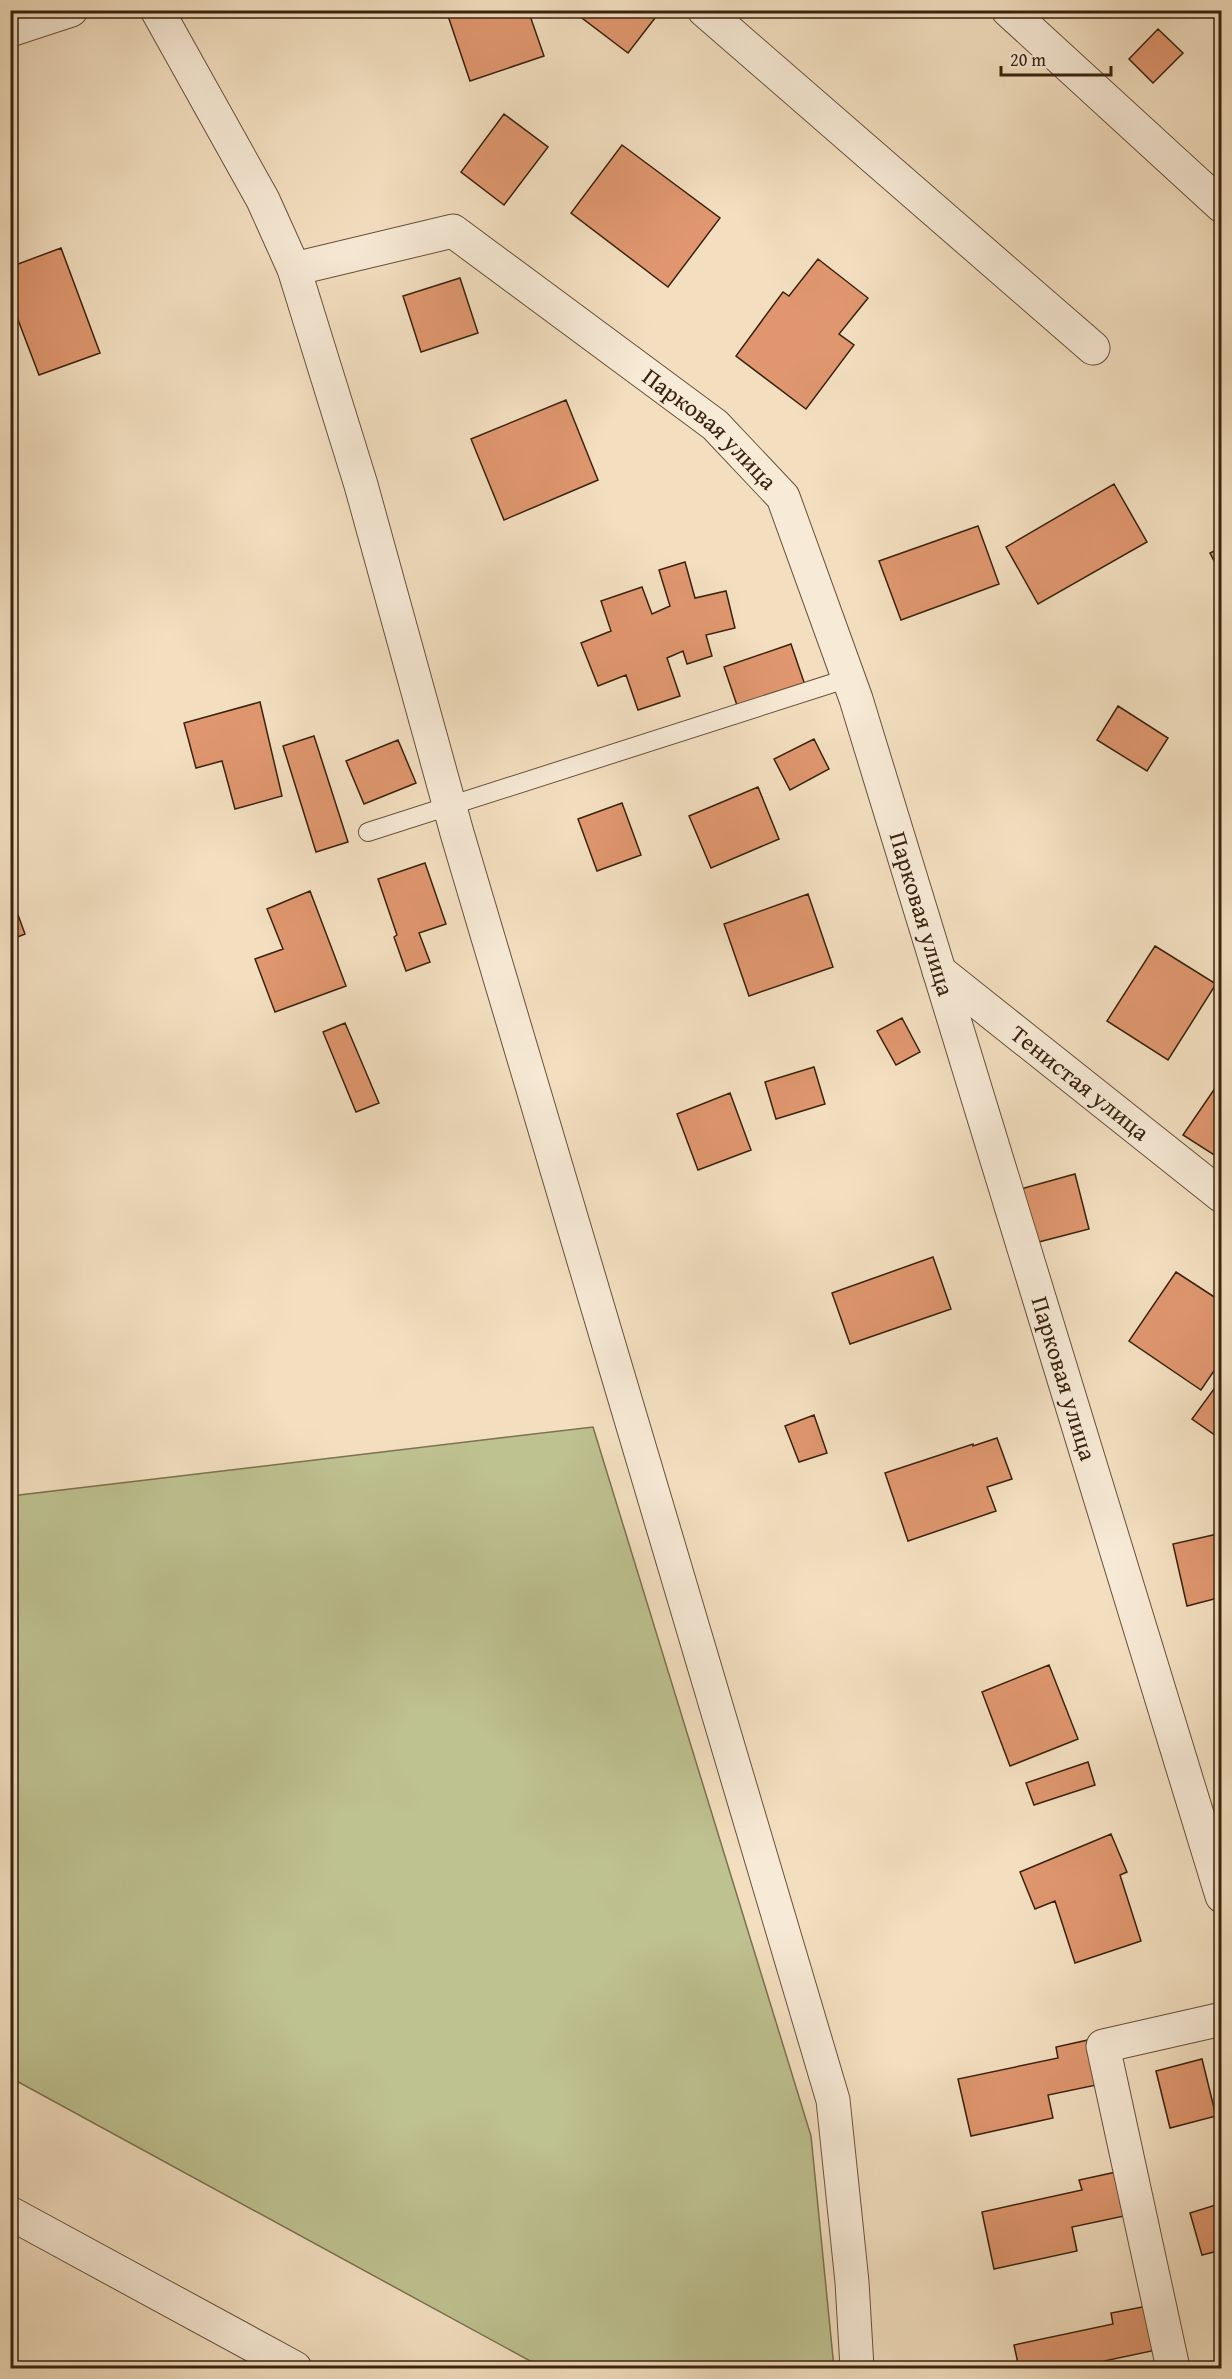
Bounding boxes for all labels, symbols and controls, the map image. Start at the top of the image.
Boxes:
scale bar [1001,39,1110,77]
text: 20 m [1010,46,1046,73]
street label: Парковая улица [635,359,786,498]
street label: Парковая улица [881,827,964,1001]
street label: Тенистая улица [1003,1016,1158,1149]
street label: Парковая улица [1023,1292,1106,1465]

